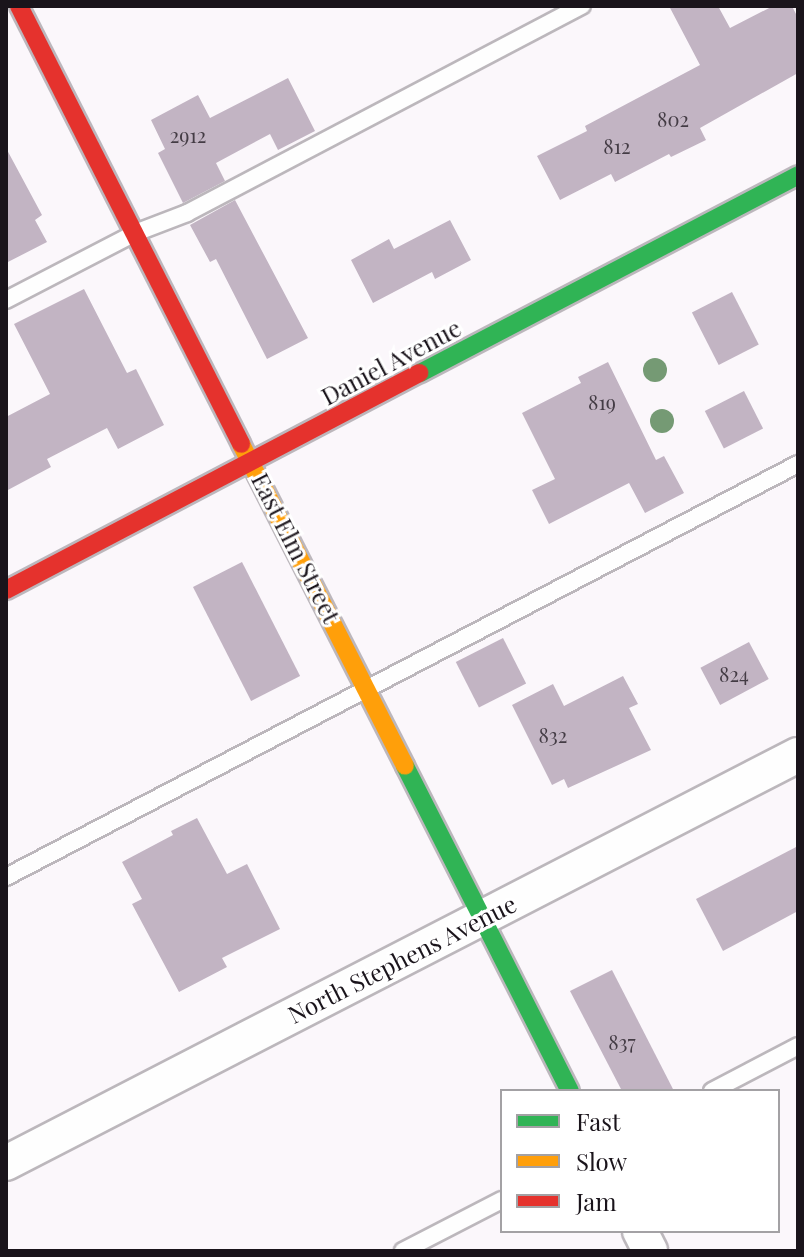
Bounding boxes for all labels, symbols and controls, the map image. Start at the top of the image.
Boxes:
house number: 802 [657,106,689,130]
house number: 2912 [170,122,206,146]
house number: 812 [603,133,631,157]
street label: Daniel Avenue [316,313,466,411]
house number: 819 [588,389,616,413]
street label: East Elm Street [246,468,346,628]
house number: 824 [719,661,749,685]
house number: 832 [539,722,567,746]
street label: North Stephens Avenue [283,889,521,1029]
house number: 837 [608,1029,636,1053]
legend [500,1089,780,1233]
text: Fast [576,1105,621,1137]
text: Slow [576,1145,627,1177]
text: Jam [576,1185,617,1217]

